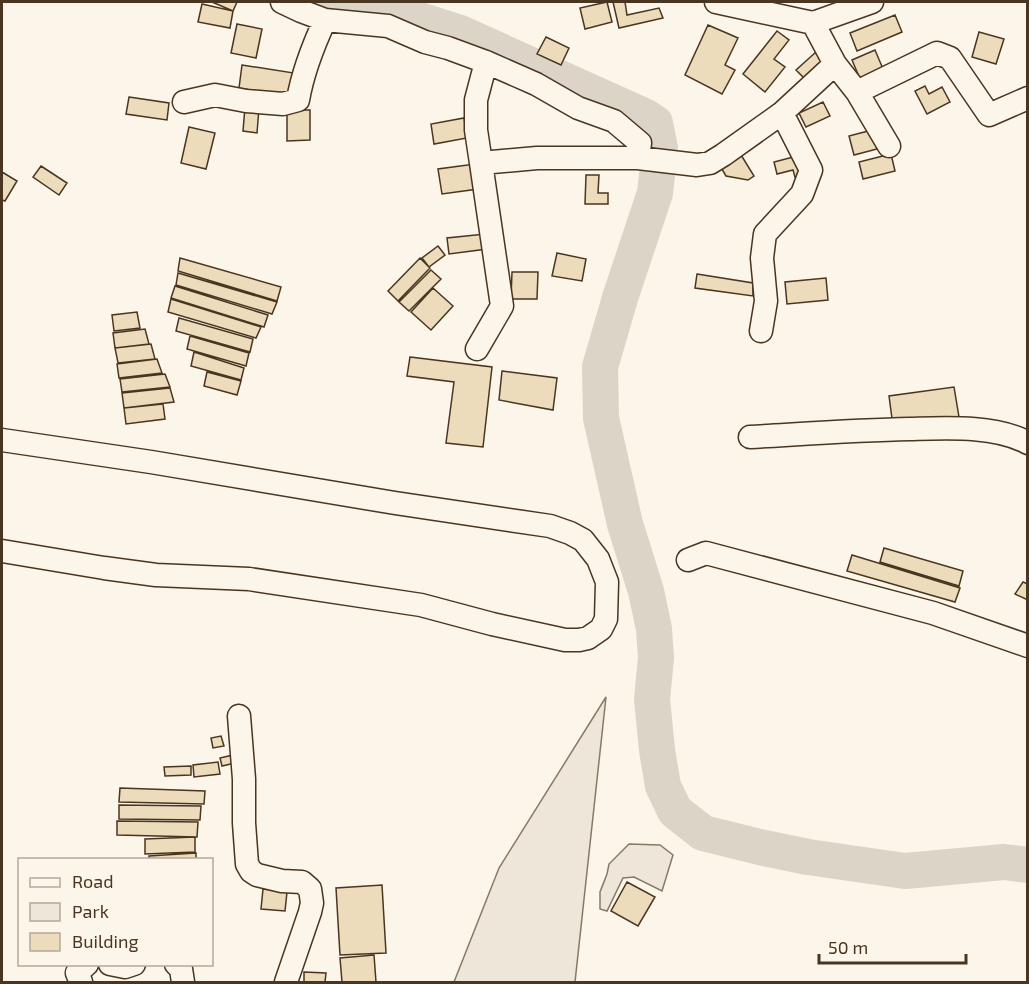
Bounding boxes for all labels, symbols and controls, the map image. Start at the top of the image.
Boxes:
legend [18,858,213,966]
text: Road [72,870,113,892]
text: Park [72,900,109,922]
scale bar [819,927,966,965]
text: Building [72,930,139,952]
text: 50 m [828,936,868,958]

